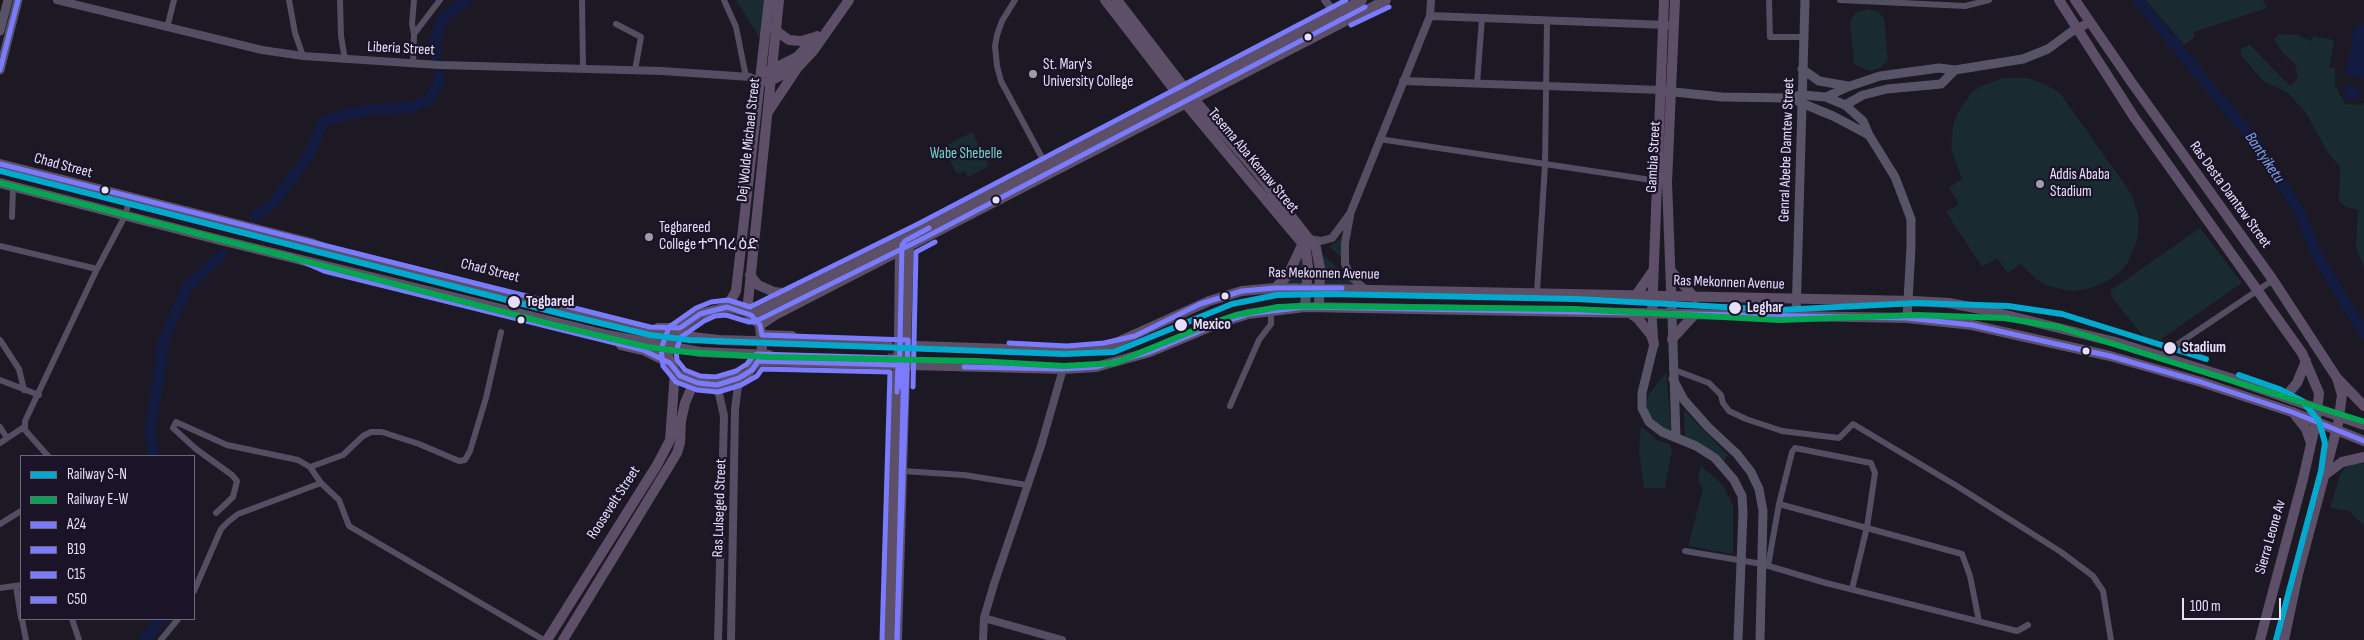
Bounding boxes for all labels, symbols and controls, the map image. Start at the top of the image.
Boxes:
unlabelled marker [1303,32,1313,42]
street label: Liberia Street [367,38,435,60]
place label: St. Mary's University College [1043,56,1133,91]
marker: St. Mary's University College [1027,68,1039,80]
street label: Dej Wolde Michael Street [734,77,764,203]
street label: Genral Abebe Damtew Street [1775,78,1799,222]
street label: Tesema Aba Kemaw Street [1204,105,1302,217]
street label: Gambia Street [1643,121,1665,193]
water label: Bantyiketu [2240,129,2288,187]
street label: Ras Desta Damtew Street [2185,138,2275,252]
park label: Wabe Shebelle [930,145,1002,163]
street label: Chad Street [32,150,94,182]
place label: Addis Ababa Stadium [2050,166,2110,201]
marker: Addis Ababa Stadium [2034,178,2046,190]
unlabelled marker [100,185,110,195]
unlabelled marker [991,195,1001,205]
place label: Tegbareed College ተግባረ ዕድ [659,219,758,254]
marker: Tegbareed College ተግባረ ዕድ [643,231,655,243]
street label: Chad Street [459,255,521,287]
street label: Ras Mekonnen Avenue [1268,264,1380,284]
street label: Ras Mekonnen Avenue [1673,272,1785,294]
unlabelled marker [1220,291,1230,301]
place label: Tegbared [526,293,574,311]
marker: Tegbared [506,294,522,310]
place label: Leghar [1747,299,1783,317]
marker: Leghar [1727,300,1743,316]
unlabelled marker [516,315,526,325]
place label: Mexico [1193,316,1231,334]
marker: Mexico [1173,317,1189,333]
place label: Stadium [2182,339,2226,357]
marker: Stadium [2162,340,2178,356]
unlabelled marker [2081,346,2091,356]
legend [20,455,195,620]
street label: Ras Lulseged Street [709,458,731,558]
street label: Roosevelt Street [584,463,644,543]
text: Railway S-N [67,465,127,484]
text: Railway E-W [67,490,128,509]
street label: Sierra Leone Av [2252,498,2290,576]
text: A24 [67,515,86,534]
text: B19 [67,540,86,559]
text: C15 [67,565,86,584]
scale bar [2184,588,2283,620]
text: C50 [67,590,87,609]
text: 100 m [2190,597,2221,616]

